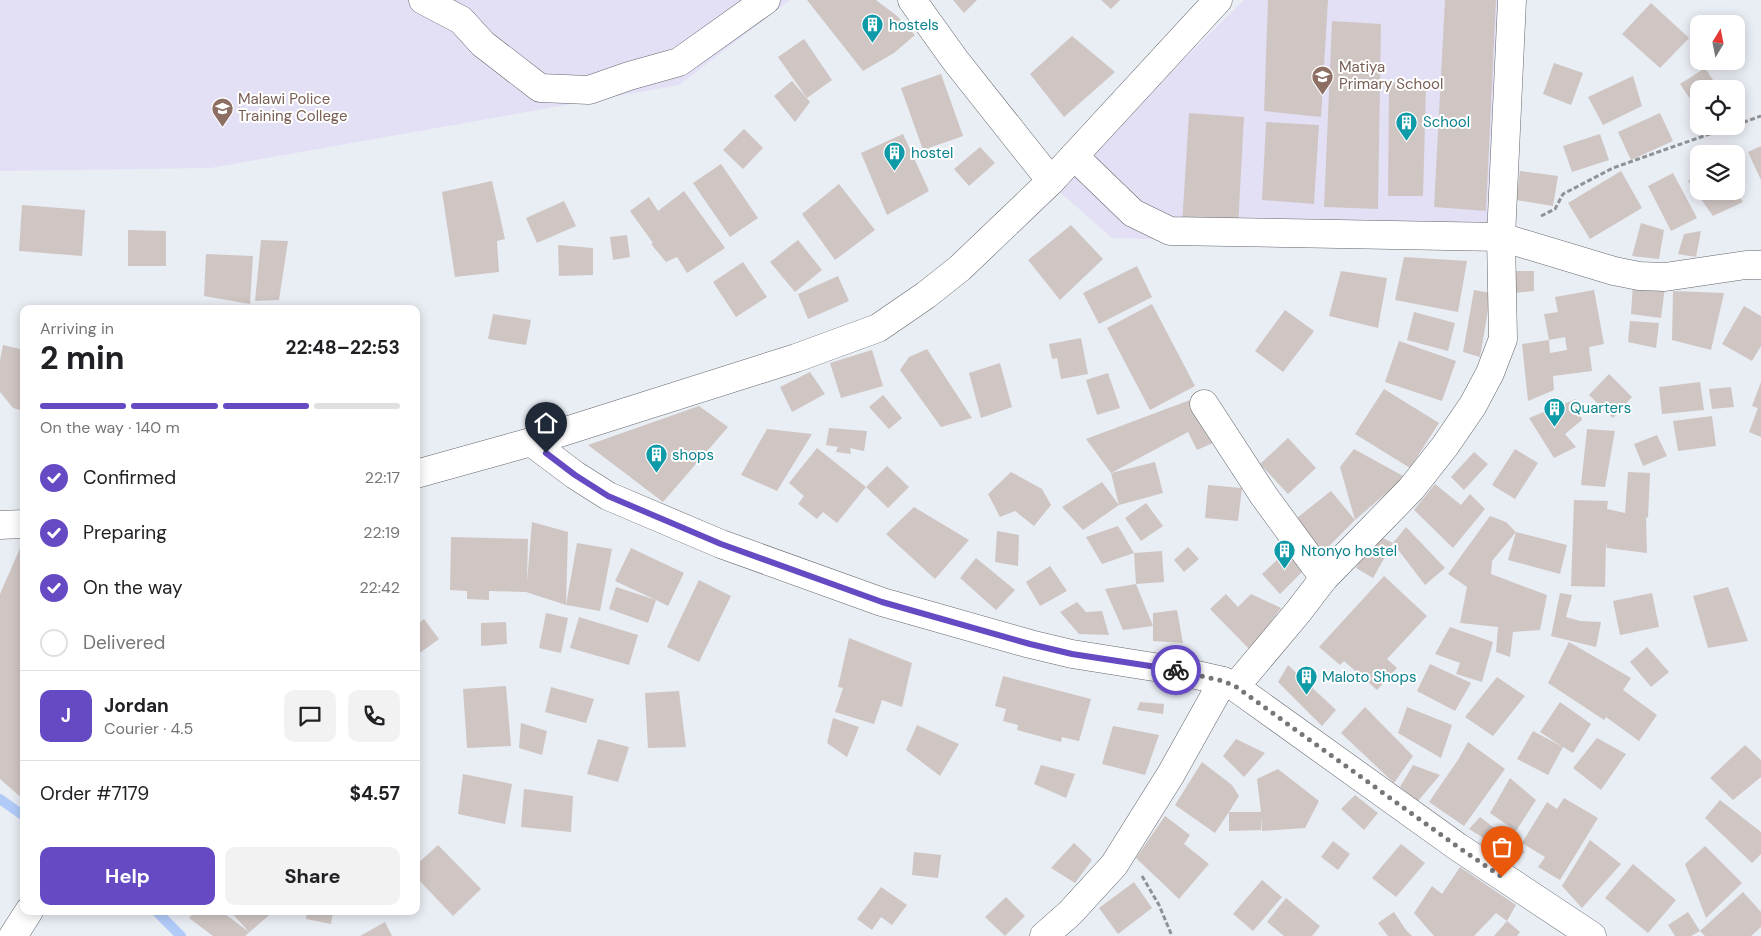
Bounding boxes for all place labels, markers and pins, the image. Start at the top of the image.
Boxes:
building icon: hostels [861,13,885,44]
place label: hostels [889,15,939,35]
place label: Matiya Primary School [1339,57,1443,94]
school or university icon: Matiya Primary School [1311,64,1335,95]
place label: Malawi Police Training College [238,89,347,126]
school or university icon: Malawi Police Training College [210,96,234,127]
building icon: School [1395,110,1419,141]
place label: School [1423,112,1470,132]
building icon: hostel [883,141,907,172]
place label: hostel [911,143,953,163]
building icon: Quarters [1542,396,1566,427]
place label: Quarters [1570,398,1631,418]
pin [525,402,567,453]
building icon: shops [644,443,668,474]
place label: shops [672,445,714,465]
building icon: Ntonyo hostel [1273,539,1297,570]
place label: Ntonyo hostel [1301,541,1397,561]
building icon: Maloto Shops [1294,665,1318,696]
place label: Maloto Shops [1322,667,1416,687]
pin [1481,826,1523,877]

